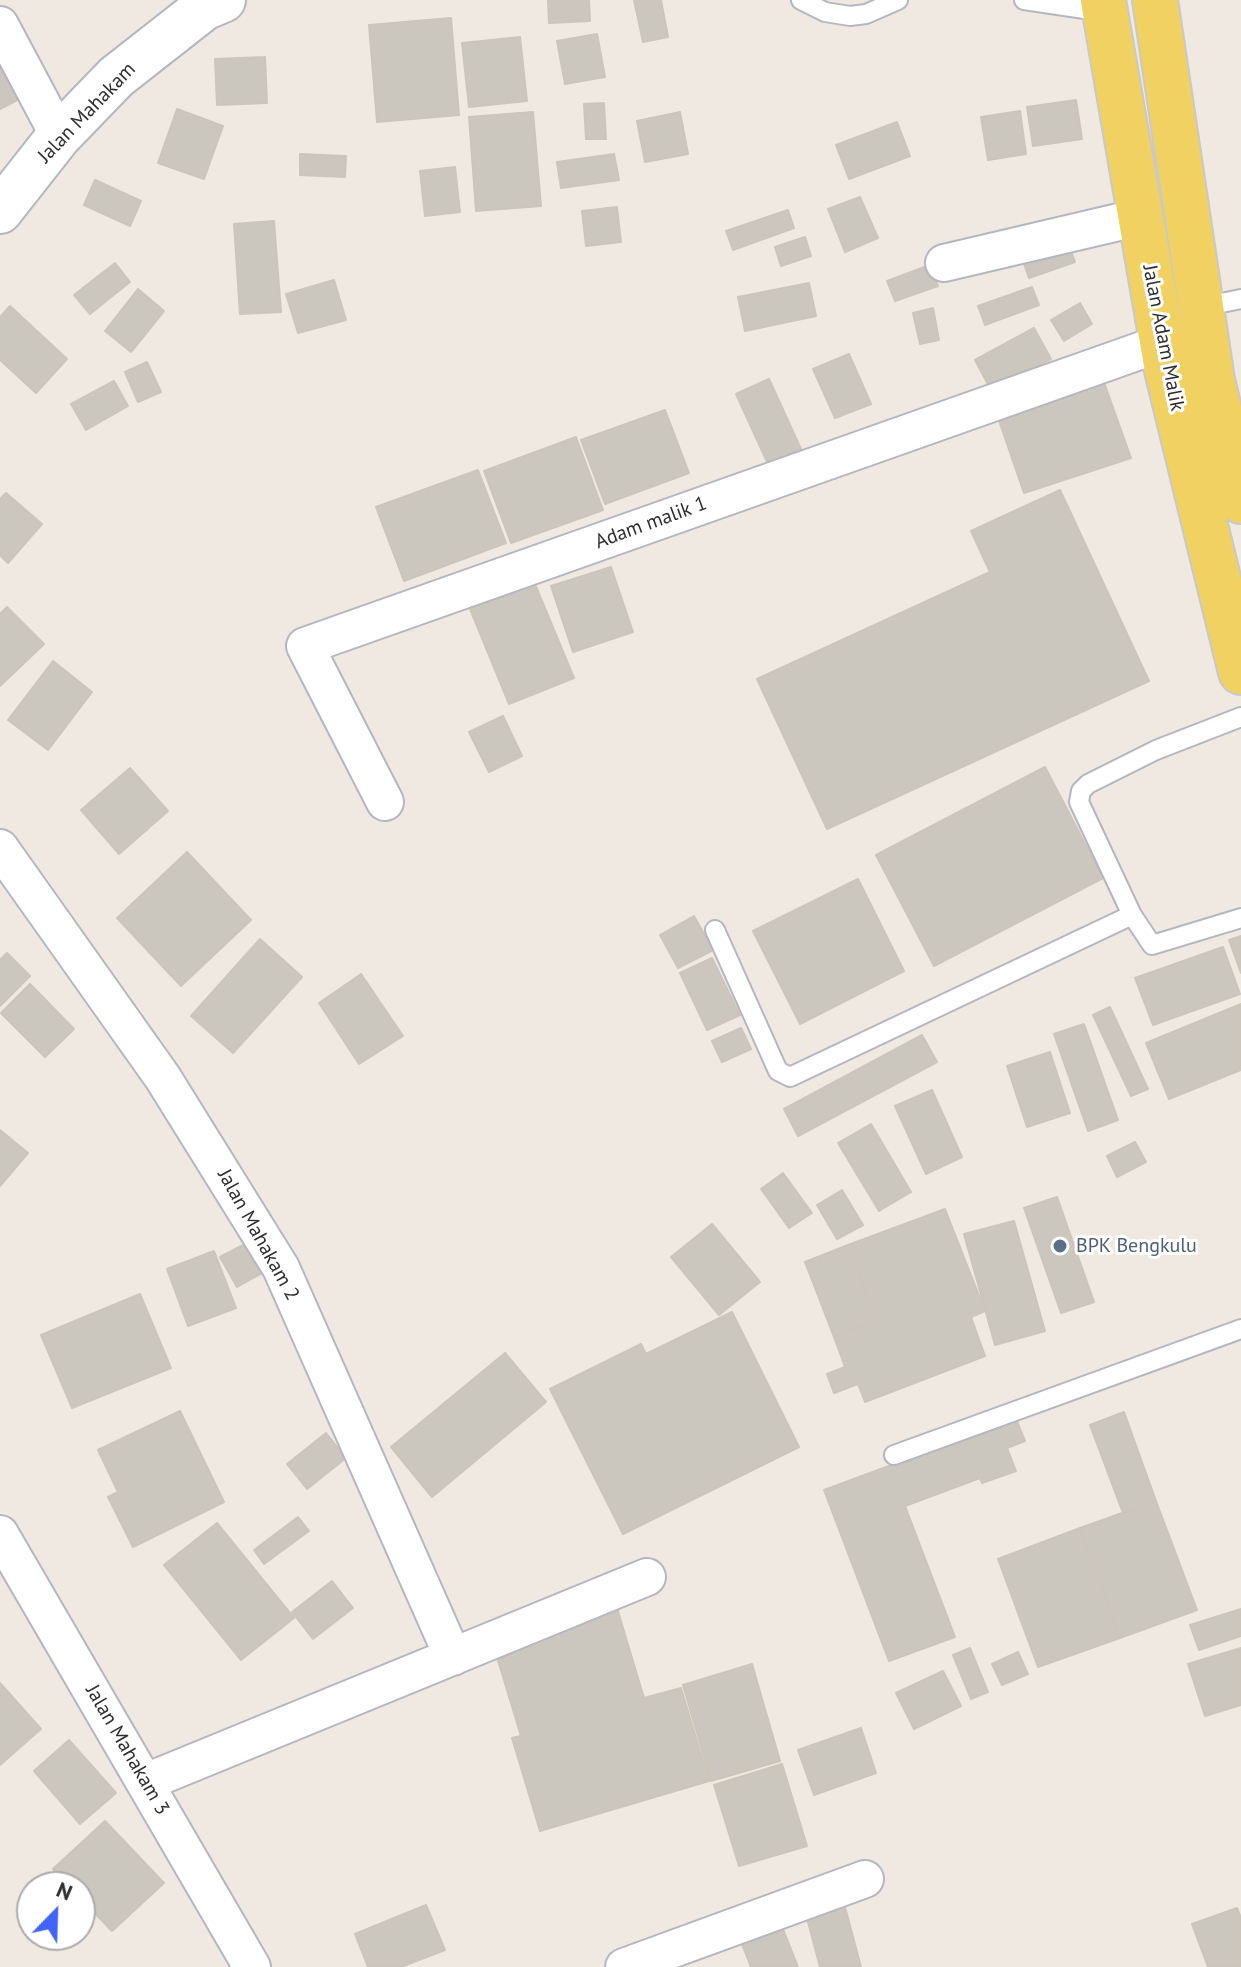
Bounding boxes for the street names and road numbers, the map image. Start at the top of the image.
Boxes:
street label: Jalan Mahakam [33,58,141,168]
street label: Jalan Adam Malik [1137,263,1189,413]
street label: Adam malik 1 [592,492,710,554]
street label: Jalan Mahakam 2 [212,1165,304,1305]
street label: Jalan Mahakam 3 [80,1681,174,1819]

